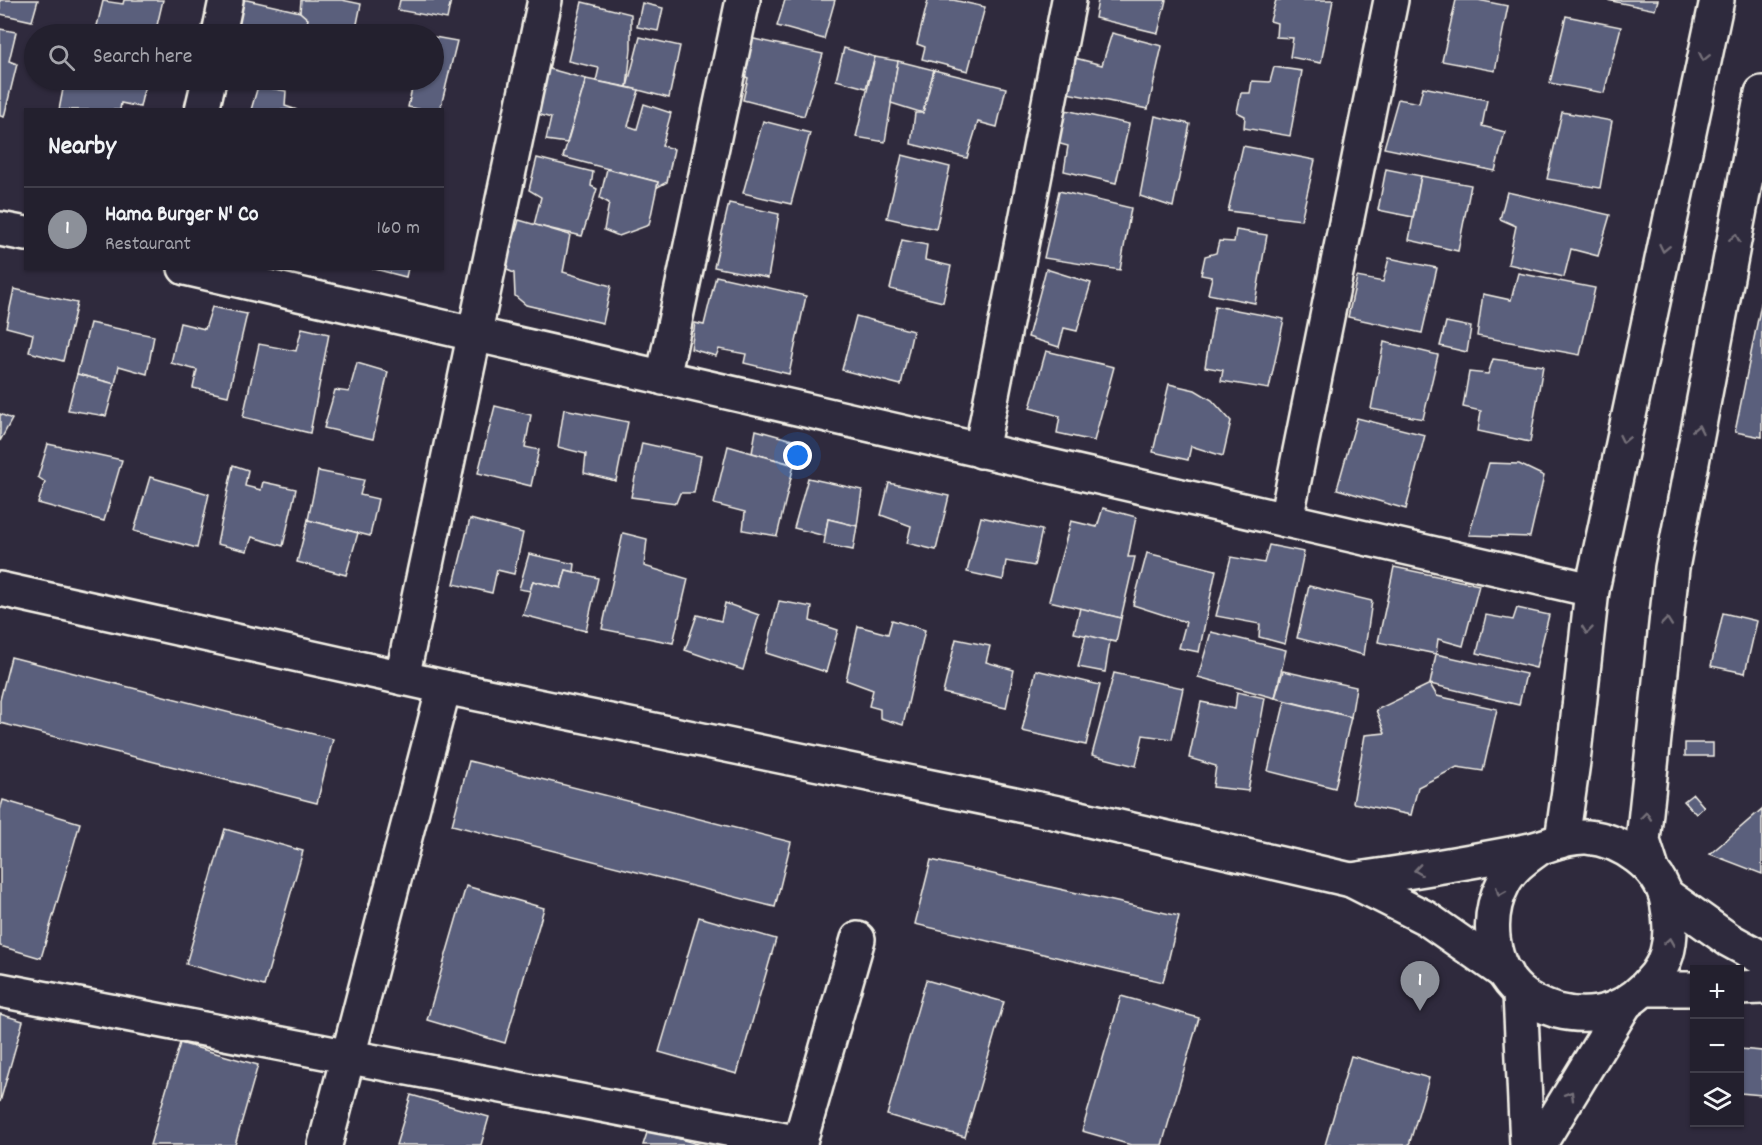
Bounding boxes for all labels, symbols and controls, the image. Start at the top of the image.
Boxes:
search box [24,24,444,90]
icon: search [45,41,78,74]
text: Search here [93,42,192,73]
one-way arrow [1699,52,1712,62]
text: Nearby [48,129,116,166]
text: Hama Burger N' Co [105,200,259,231]
text: 1 [65,215,70,243]
text: 160 m [377,215,420,243]
text: Restaurant [105,231,191,259]
one-way arrow [1728,233,1741,243]
one-way arrow [1658,243,1671,253]
one-way arrow [1692,425,1704,434]
one-way arrow [1618,434,1631,444]
your location [783,441,812,470]
one-way arrow [1660,617,1672,626]
one-way arrow [1582,626,1594,635]
one-way arrow [1639,811,1652,820]
one-way arrow [1413,864,1423,876]
one-way arrow [1495,885,1507,896]
one-way arrow [1662,937,1674,947]
pin: 1 [1400,962,1440,1011]
map controls [1690,965,1744,1127]
button: + [1690,965,1744,1019]
button: − [1690,1019,1744,1073]
button: layers [1690,1073,1744,1127]
one-way arrow [1562,1091,1574,1101]

